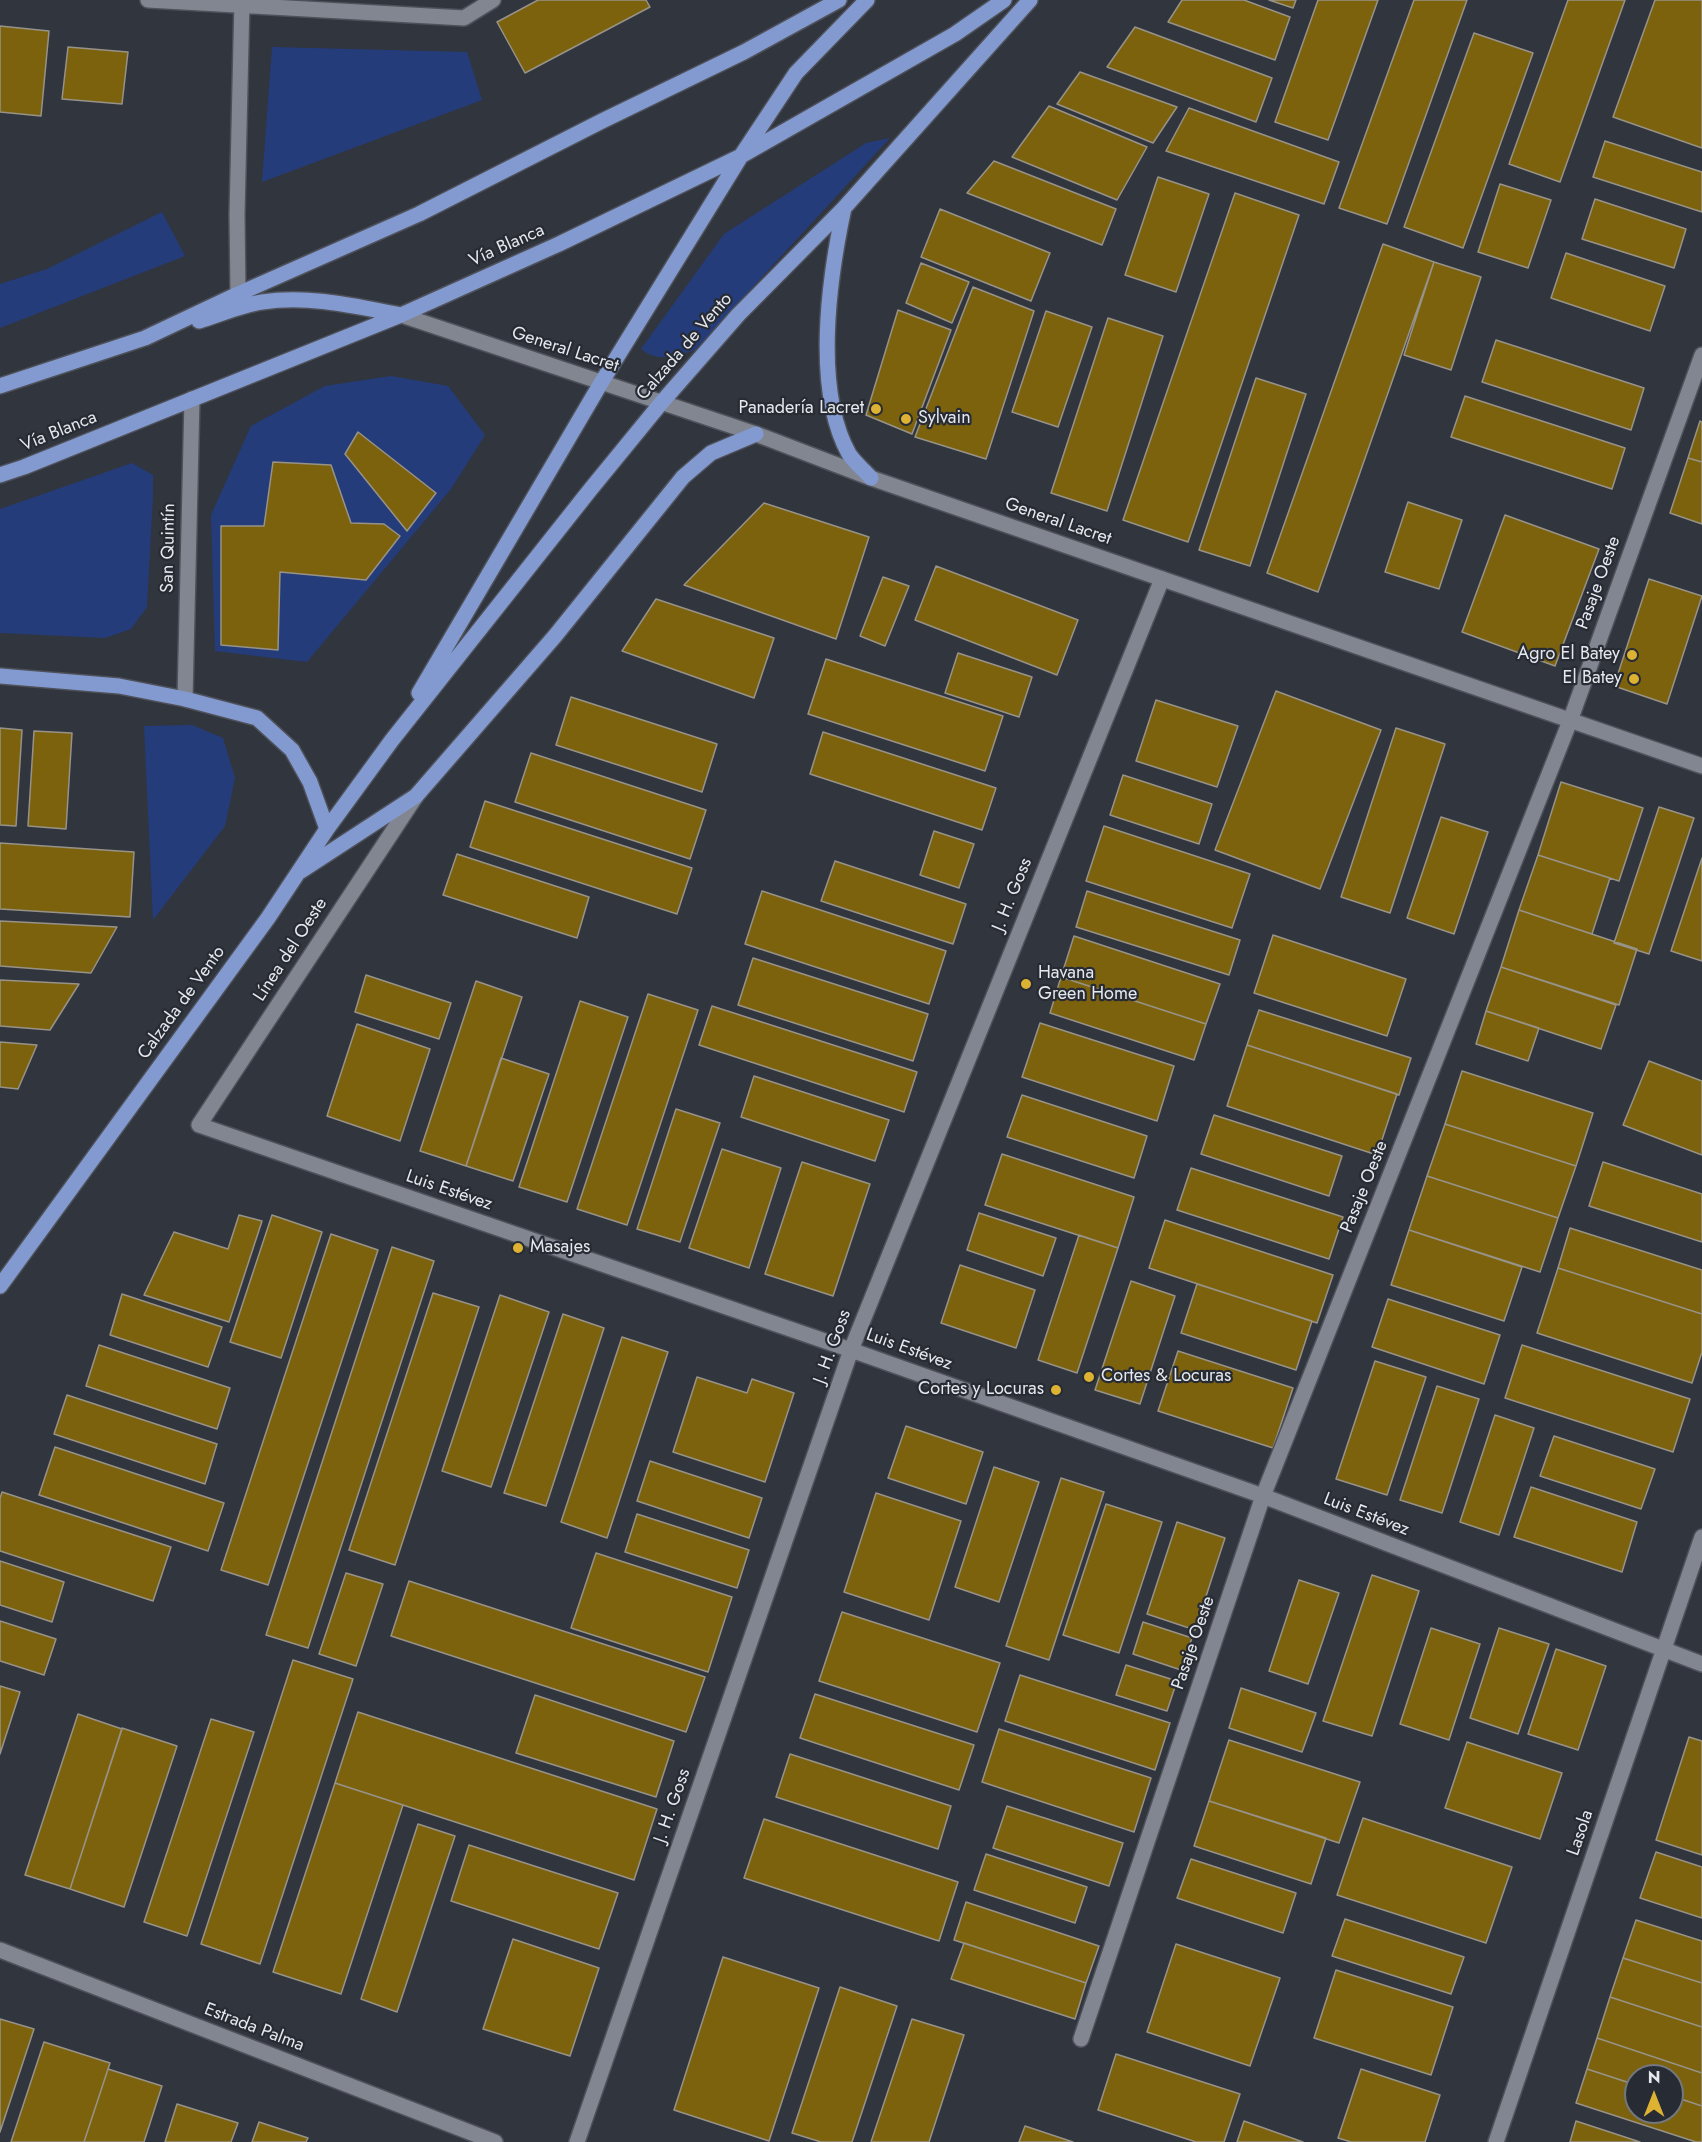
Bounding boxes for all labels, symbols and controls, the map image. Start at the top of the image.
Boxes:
street label: Vía Blanca [466,220,548,272]
street label: Calzada de Vento [633,289,737,405]
street label: General Lacret [509,323,621,377]
place label: Panadería Lacret [739,398,864,420]
marker: Panadería Lacret [869,402,883,416]
street label: Vía Blanca [18,407,100,457]
place label: Sylvain [918,408,971,430]
marker: Sylvain [899,412,913,426]
street label: General Lacret [1002,494,1114,550]
street label: San Quintín [157,503,181,593]
street label: Pasaje Oeste [1572,534,1626,632]
place label: Agro El Batey [1517,644,1620,666]
marker: Agro El Batey [1625,648,1639,662]
place label: El Batey [1563,668,1622,690]
marker: El Batey [1627,672,1641,686]
street label: J. H. Goss [989,855,1037,935]
street label: Línea del Oeste [250,894,332,1006]
street label: Calzada de Vento [134,942,230,1064]
place label: Havana Green Home [1038,963,1137,1006]
marker: Havana Green Home [1019,977,1033,991]
street label: Pasaje Oeste [1337,1138,1393,1236]
street label: Luis Estévez [403,1166,495,1216]
place label: Masajes [530,1237,590,1259]
marker: Masajes [511,1241,525,1255]
street label: J. H. Goss [810,1307,856,1387]
street label: Luis Estévez [863,1324,955,1376]
place label: Cortes & Locuras [1101,1366,1231,1388]
marker: Cortes & Locuras [1082,1370,1096,1384]
place label: Cortes y Locuras [918,1379,1044,1401]
marker: Cortes y Locuras [1049,1383,1063,1397]
street label: Luis Estévez [1320,1489,1412,1541]
street label: Pasaje Oeste [1168,1593,1220,1693]
street label: J. H. Goss [650,1766,696,1846]
street label: Lasola [1563,1807,1599,1859]
street label: Estrada Palma [201,1999,307,2057]
north arrow [1624,2064,1684,2124]
text: N [1648,2066,1660,2089]

